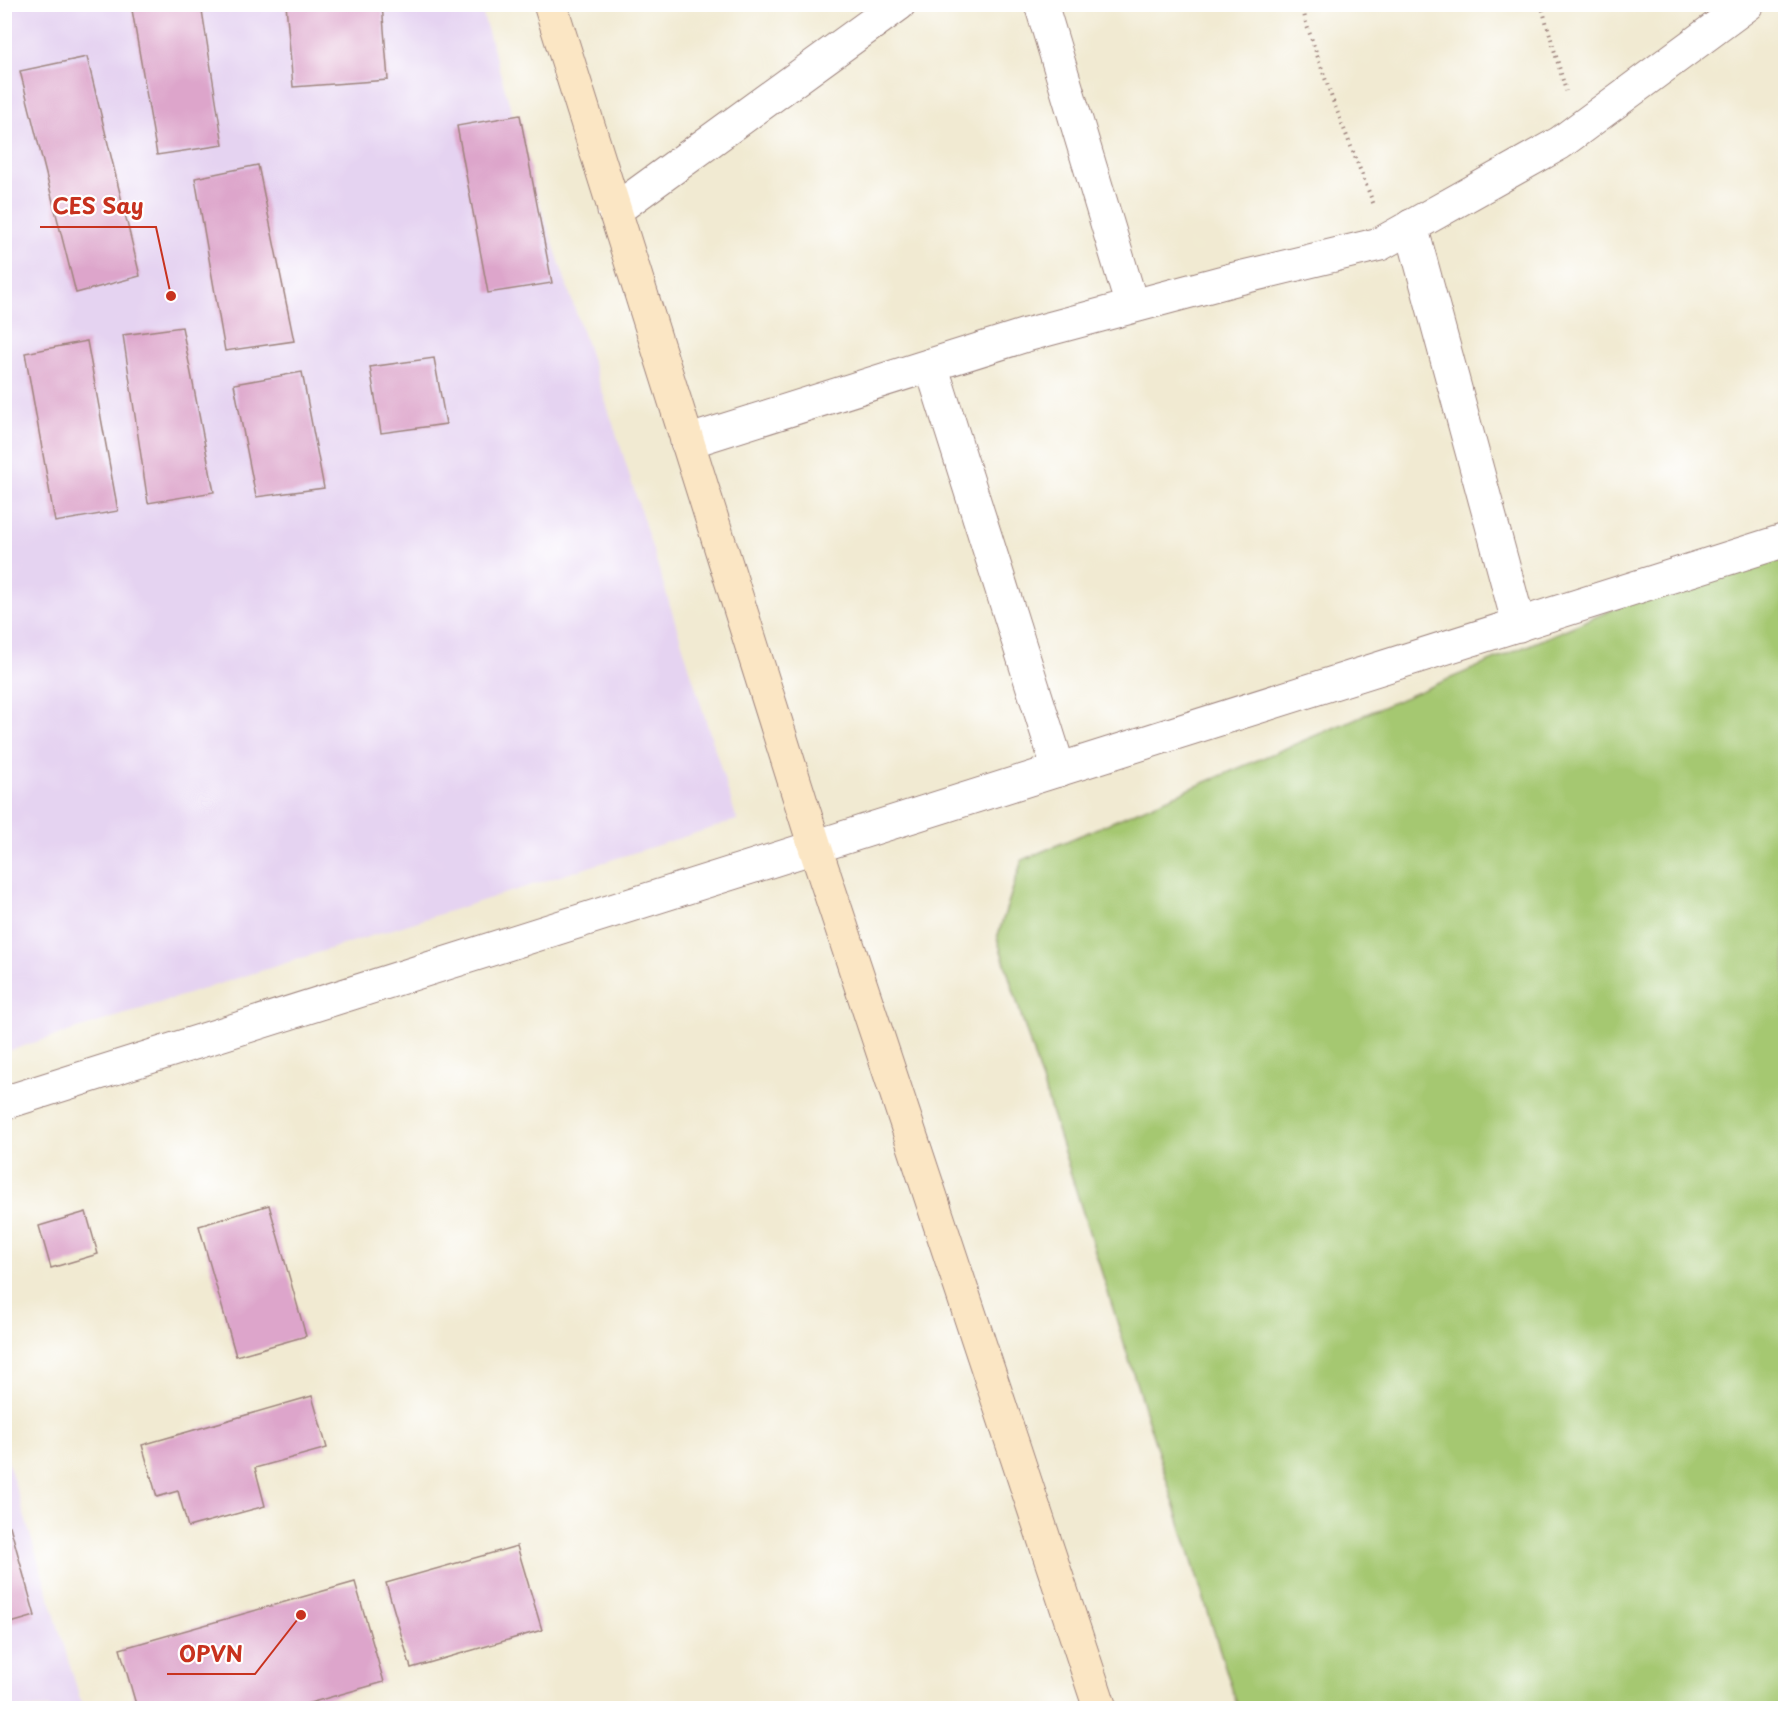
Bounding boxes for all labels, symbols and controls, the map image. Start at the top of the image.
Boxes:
callout: CES Say [40,187,156,227]
text: CES Say [52,188,144,221]
callout: OPVN [167,1634,255,1674]
text: OPVN [179,1636,243,1669]

